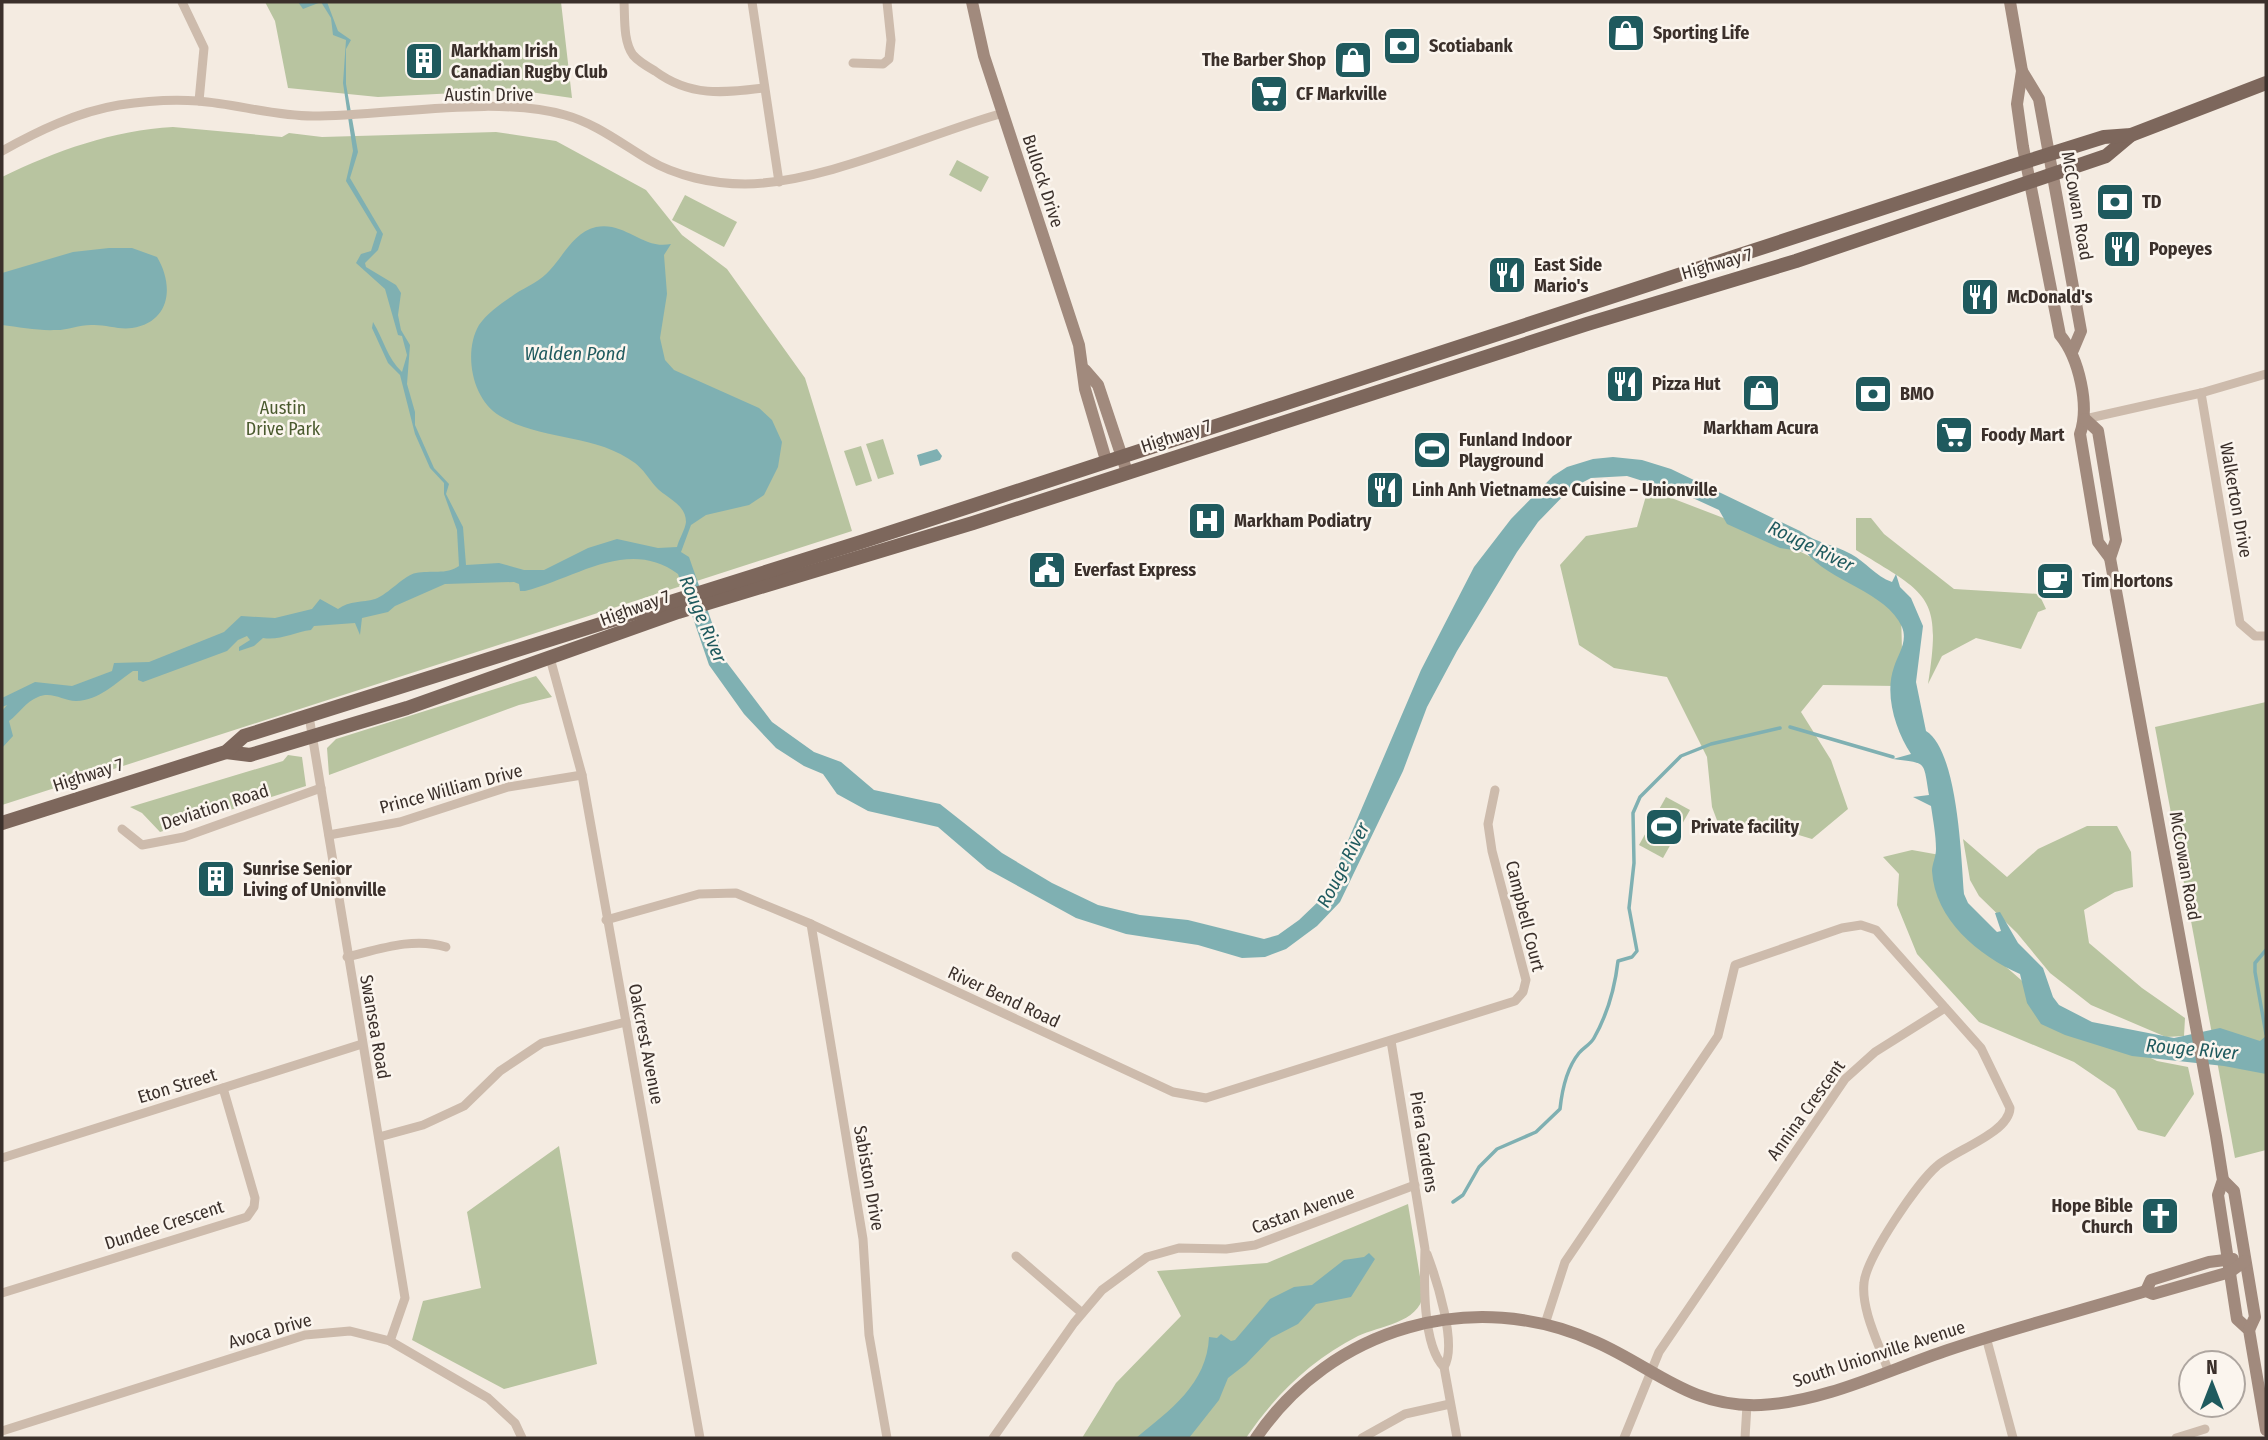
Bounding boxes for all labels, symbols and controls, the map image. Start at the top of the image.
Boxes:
shop icon: Sporting Life [1605,12,1647,54]
place label: Sporting Life [1653,22,1749,44]
bank icon: Scotiabank [1381,25,1423,67]
place label: Scotiabank [1429,35,1513,57]
shop icon: The Barber Shop [1332,39,1374,81]
building icon: Markham Irish Canadian Rugby Club [403,40,445,82]
place label: Markham Irish Canadian Rugby Club [451,40,608,83]
place label: The Barber Shop [1202,49,1326,71]
supermarket icon: CF Markville [1248,73,1290,115]
place label: CF Markville [1296,83,1387,105]
street label: Austin Drive [445,84,534,106]
street label: Bullock Drive [1018,132,1068,230]
street label: McCowan Road [2057,150,2097,262]
bank icon: TD [2094,181,2136,223]
place label: TD [2142,191,2162,213]
restaurant icon: Popeyes [2101,228,2143,270]
place label: Popeyes [2149,238,2212,260]
street label: Highway 7 [1679,243,1755,285]
restaurant icon: East Side Mario's [1486,254,1528,296]
place label: East Side Mario's [1534,254,1602,297]
restaurant icon: McDonald's [1959,276,2001,318]
place label: McDonald's [2007,286,2093,308]
water label: Walden Pond [524,342,626,365]
restaurant icon: Pizza Hut [1604,363,1646,405]
shop icon: Markham Acura [1740,372,1782,414]
place label: Pizza Hut [1652,373,1721,395]
bank icon: BMO [1852,373,1894,415]
place label: BMO [1900,383,1934,405]
park label: Austin Drive Park [246,397,321,440]
street label: Highway 7 [1138,414,1214,458]
supermarket icon: Foody Mart [1933,414,1975,456]
place label: Markham Acura [1703,417,1819,439]
place label: Foody Mart [1981,424,2065,446]
sports icon: Funland Indoor Playground [1411,429,1453,471]
place label: Funland Indoor Playground [1459,429,1572,472]
street label: Walkerton Drive [2215,441,2257,559]
restaurant icon: Linh Anh Vietnamese Cuisine – Unionville [1364,469,1406,511]
place label: Linh Anh Vietnamese Cuisine – Unionville [1412,479,1717,501]
hospital icon: Markham Podiatry [1186,500,1228,542]
place label: Markham Podiatry [1234,510,1372,532]
water label: Rouge River [1765,515,1859,577]
public building icon: Everfast Express [1026,549,1068,591]
place label: Everfast Express [1074,559,1196,581]
cafe icon: Tim Hortons [2034,560,2076,602]
place label: Tim Hortons [2082,570,2173,592]
water label: Rouge River [674,572,732,667]
street label: Highway 7 [597,585,673,631]
street label: Highway 7 [50,753,126,797]
street label: Prince William Drive [377,759,525,819]
street label: Deviation Road [159,779,271,835]
sports icon: Private facility [1643,806,1685,848]
street label: McCowan Road [2165,810,2205,922]
place label: Private facility [1691,816,1799,838]
water label: Rouge River [1312,817,1375,911]
building icon: Sunrise Senior Living of Unionville [195,858,237,900]
place label: Sunrise Senior Living of Unionville [243,858,386,901]
street label: Campbell Court [1501,858,1549,974]
street label: River Bend Road [944,961,1064,1033]
street label: Swansea Road [355,973,395,1081]
street label: Oakcrest Avenue [624,982,668,1106]
water label: Rouge River [2145,1034,2240,1065]
street label: Annina Crescent [1762,1056,1850,1164]
street label: Eton Street [135,1064,219,1108]
street label: Piera Gardens [1405,1090,1443,1195]
street label: Sabiston Drive [849,1124,889,1232]
street label: Castan Avenue [1249,1181,1357,1239]
street label: Dundee Crescent [102,1195,226,1255]
place label: Hope Bible Church [2051,1195,2133,1238]
church icon: Hope Bible Church [2139,1195,2181,1237]
street label: Avoca Drive [226,1309,314,1353]
street label: South Unionville Avenue [1790,1316,1968,1392]
north arrow [2177,1349,2247,1419]
text: N [2206,1356,2218,1379]

